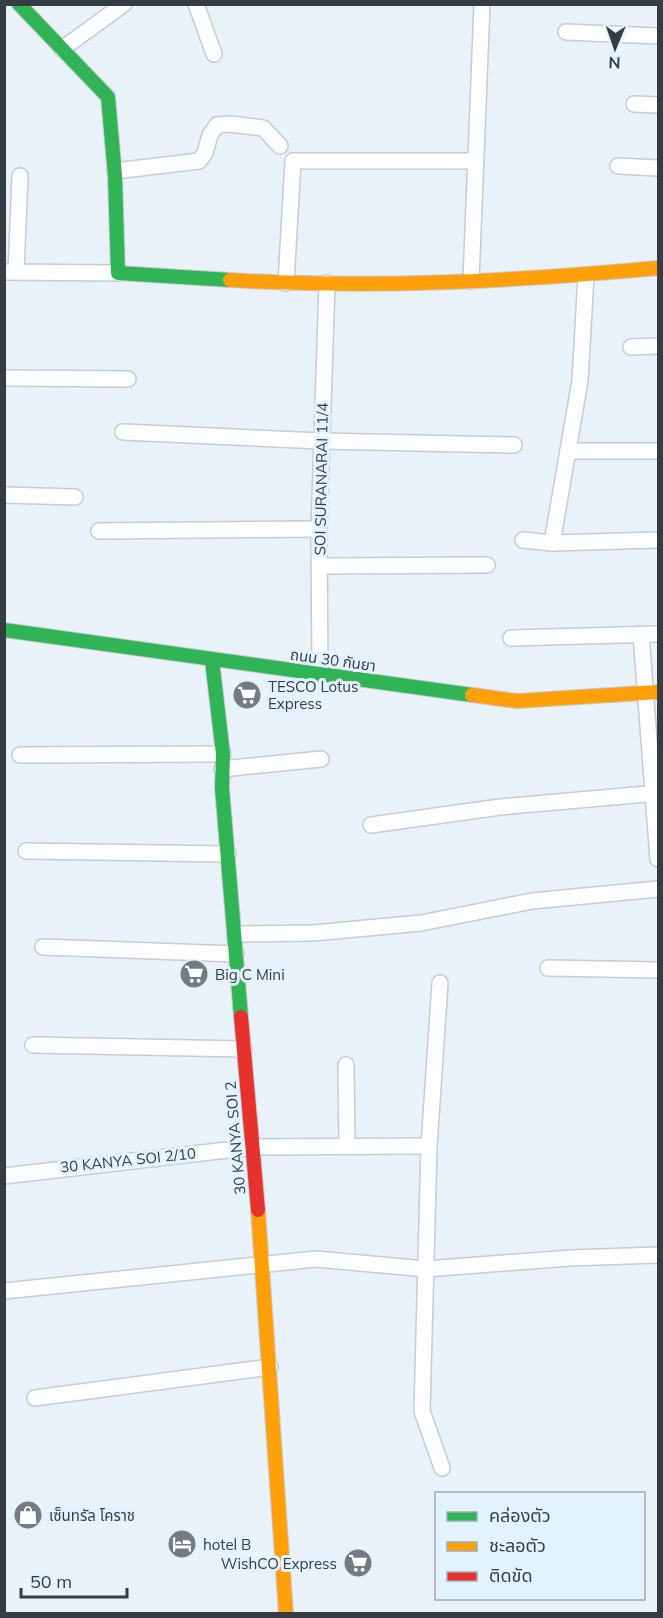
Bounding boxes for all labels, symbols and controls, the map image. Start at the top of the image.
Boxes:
north arrow [585,18,645,78]
text: N [608,53,621,73]
street label: SOI SURANARAI 11/4 [310,402,332,556]
street label: ถนน 30 กันยา [289,645,377,675]
place label: TESCO Lotus Express [268,677,358,713]
supermarket icon: TESCO Lotus Express [231,679,263,711]
supermarket icon: Big C Mini [178,958,210,990]
place label: Big C Mini [215,965,285,984]
street label: 30 KANYA SOI 2 [221,1080,249,1196]
street label: 30 KANYA SOI 2/10 [59,1143,197,1177]
legend [435,1492,645,1600]
shop icon: เซ็นทรัล โคราช [12,1499,44,1531]
text: คล่องตัว [489,1504,551,1527]
place label: เซ็นทรัล โคราช [49,1506,135,1525]
hotel icon: hotel B [166,1528,198,1560]
text: ชะลอตัว [489,1534,546,1557]
place label: hotel B [203,1535,251,1554]
supermarket icon: WishCO Express [342,1547,374,1579]
place label: WishCO Express [221,1554,337,1573]
scale bar [21,1561,128,1599]
text: ติดขัด [489,1564,532,1587]
text: 50 m [30,1570,72,1593]

